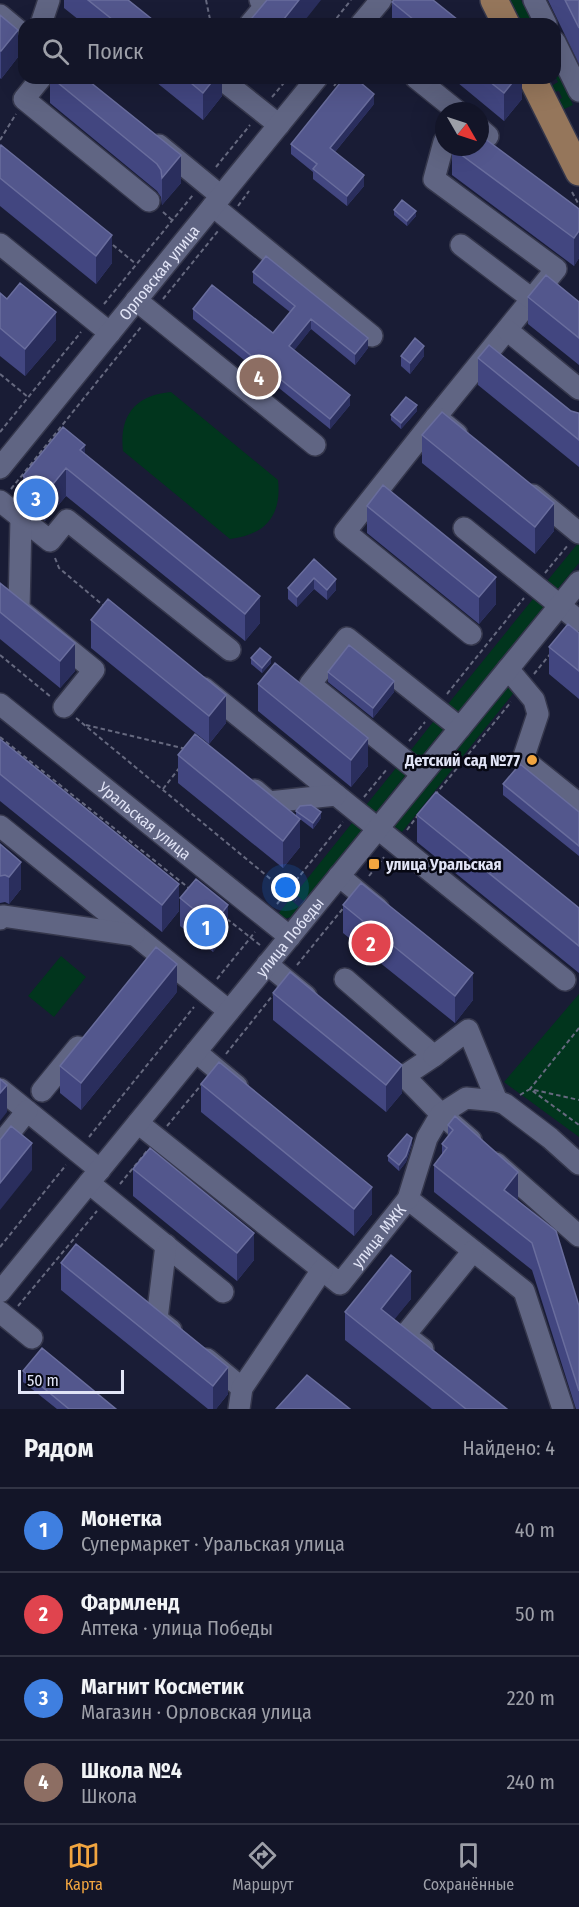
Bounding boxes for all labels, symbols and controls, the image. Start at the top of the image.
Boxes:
search box [18,18,561,84]
icon: search [39,35,72,68]
text: Поиск [87,38,143,65]
north arrow [435,102,489,156]
street label: Орловская улица [115,221,204,324]
pin: 4 [240,354,278,400]
pin: 3 [16,476,56,520]
place label: Детский сад №77 [404,751,520,770]
marker: Детский сад №77 [525,753,539,767]
street label: Уральская улица [94,777,195,864]
place label: улица Уральская [385,855,502,874]
marker: улица Уральская [367,857,381,871]
your location [271,873,300,902]
street label: улица Победы [252,894,328,981]
pin: 1 [186,904,226,950]
pin: 2 [352,920,391,966]
street label: улица МЖК [348,1200,410,1272]
scale bar [18,1367,124,1394]
text: 50 m [27,1371,59,1390]
text: Рядом [24,1433,93,1464]
text: Найдено: 4 [463,1436,555,1460]
text: Монетка [81,1505,162,1532]
text: 1 [39,1518,48,1542]
text: 40 m [515,1518,555,1542]
text: Супермаркет · Уральская улица [81,1532,345,1556]
text: Фармленд [81,1589,179,1616]
text: 2 [39,1602,48,1626]
text: 50 m [515,1602,555,1626]
text: Аптека · улица Победы [81,1616,273,1640]
text: Магнит Косметик [81,1673,244,1700]
text: 3 [39,1686,48,1710]
text: 220 m [507,1686,555,1710]
text: Магазин · Орловская улица [81,1700,312,1724]
text: Школа №4 [81,1757,182,1784]
text: 4 [38,1770,49,1794]
text: 240 m [506,1770,555,1794]
text: Школа [81,1784,137,1808]
tab: Карта [65,1839,103,1894]
tab: Маршрут [232,1839,294,1894]
tab: Сохранённые [423,1839,514,1894]

